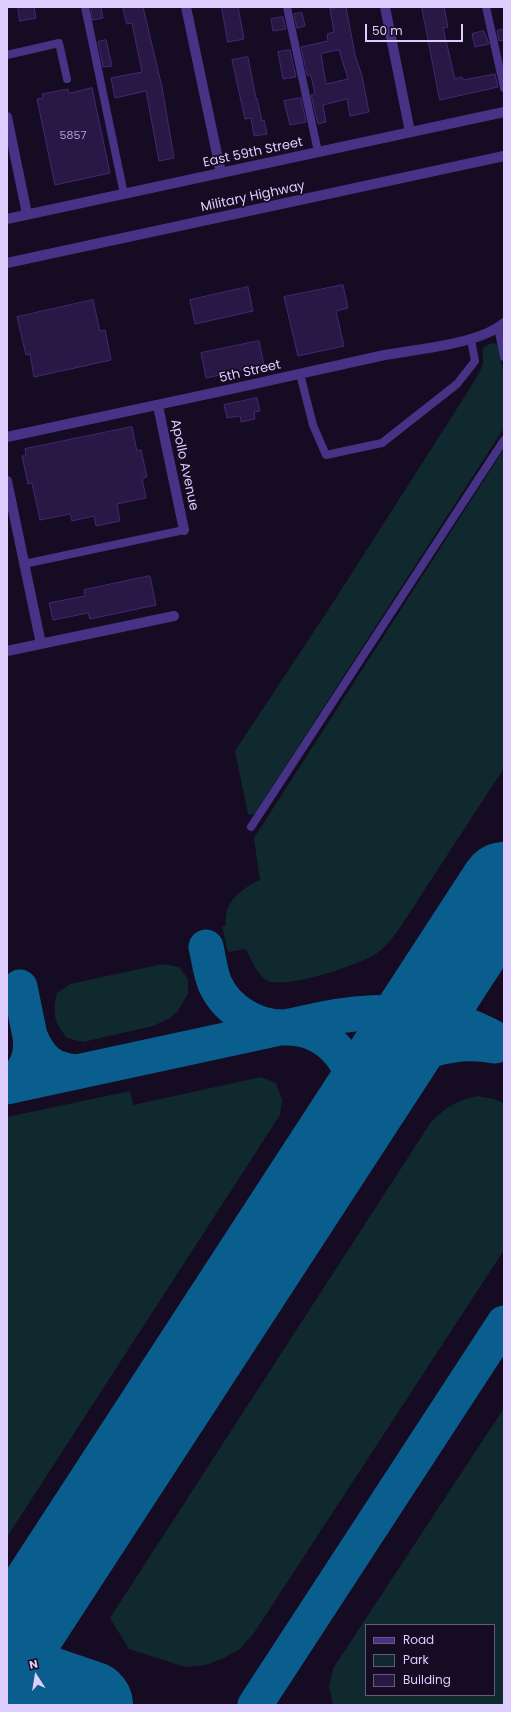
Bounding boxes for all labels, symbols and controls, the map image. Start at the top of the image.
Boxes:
scale bar [367,16,465,42]
text: 50 m [372,22,403,39]
house number: 5857 [60,129,86,143]
street label: East 59th Street [202,135,304,171]
street label: Military Highway [200,178,306,216]
street label: 5th Street [218,357,282,387]
street label: Apollo Avenue [167,418,201,512]
legend [365,1624,495,1696]
text: Road [403,1631,434,1648]
text: Park [403,1651,429,1668]
north arrow [16,1656,56,1696]
text: N [28,1656,39,1673]
text: Building [403,1671,451,1688]

